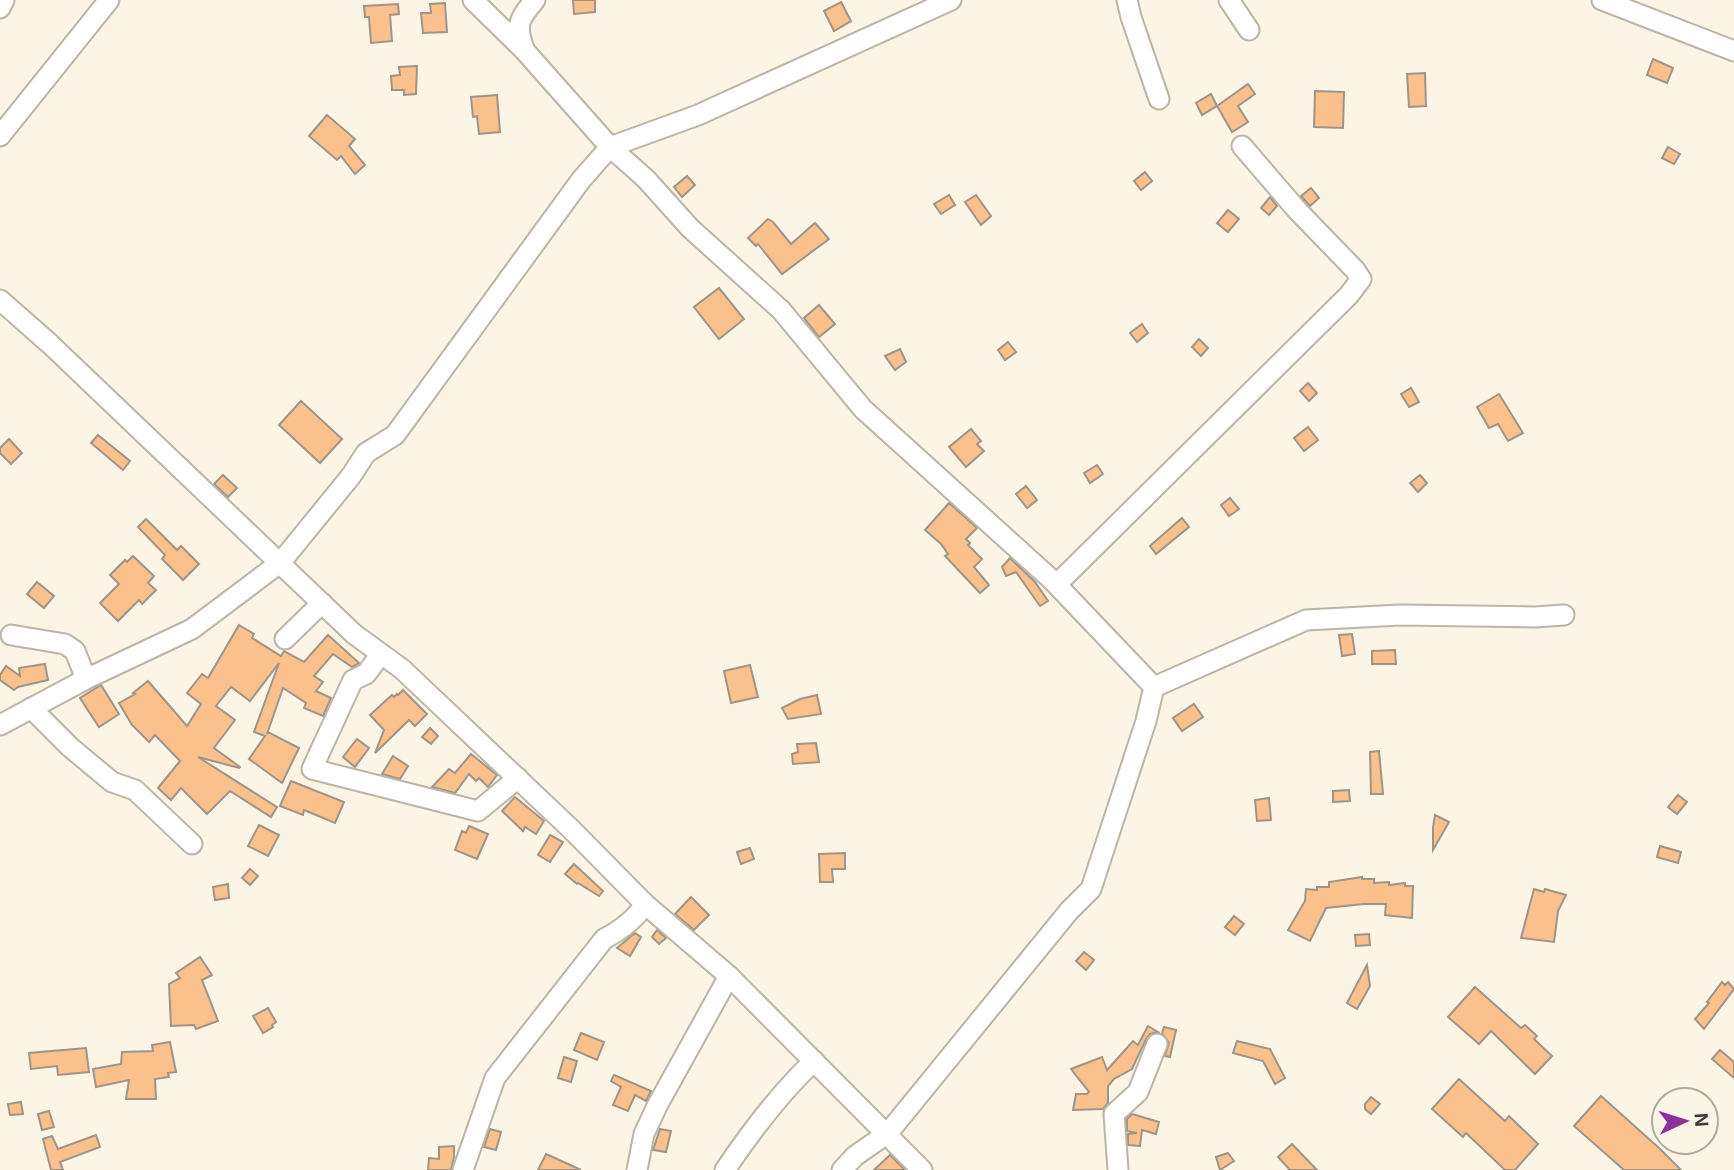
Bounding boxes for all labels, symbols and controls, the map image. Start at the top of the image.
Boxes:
north arrow [1650,1086,1720,1156]
text: N [1691,1112,1712,1127]

